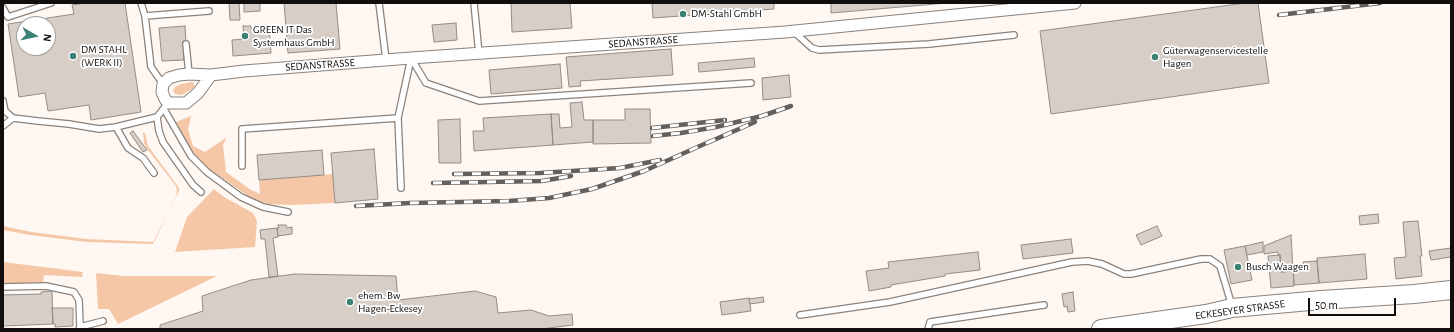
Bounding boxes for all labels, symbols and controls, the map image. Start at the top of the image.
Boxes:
place label: DM-Stahl GmbH [691,7,762,21]
marker: DM-Stahl GmbH [678,9,688,19]
north arrow [16,16,56,56]
place label: GREEN IT Das Systemhaus GmbH [253,23,334,49]
marker: GREEN IT Das Systemhaus GmbH [240,31,250,41]
text: N [41,33,53,42]
street label: SEDANSTRASSE [608,33,678,51]
place label: DM STAHL (WERK II) [81,43,127,69]
place label: Güterwagenservicestelle Hagen [1163,44,1268,70]
marker: DM STAHL (WERK II) [68,51,78,61]
marker: Güterwagenservicestelle Hagen [1150,52,1160,62]
street label: SEDANSTRASSE [285,56,355,74]
place label: Busch Waagen [1246,260,1309,274]
marker: Busch Waagen [1233,262,1243,272]
place label: ehem. Bw Hagen-Eckesey [358,289,423,315]
scale bar [1310,290,1398,316]
marker: ehem. Bw Hagen-Eckesey [345,297,355,307]
street label: ECKESEYER STRASSE [1194,297,1286,323]
text: 50 m [1315,299,1338,311]

